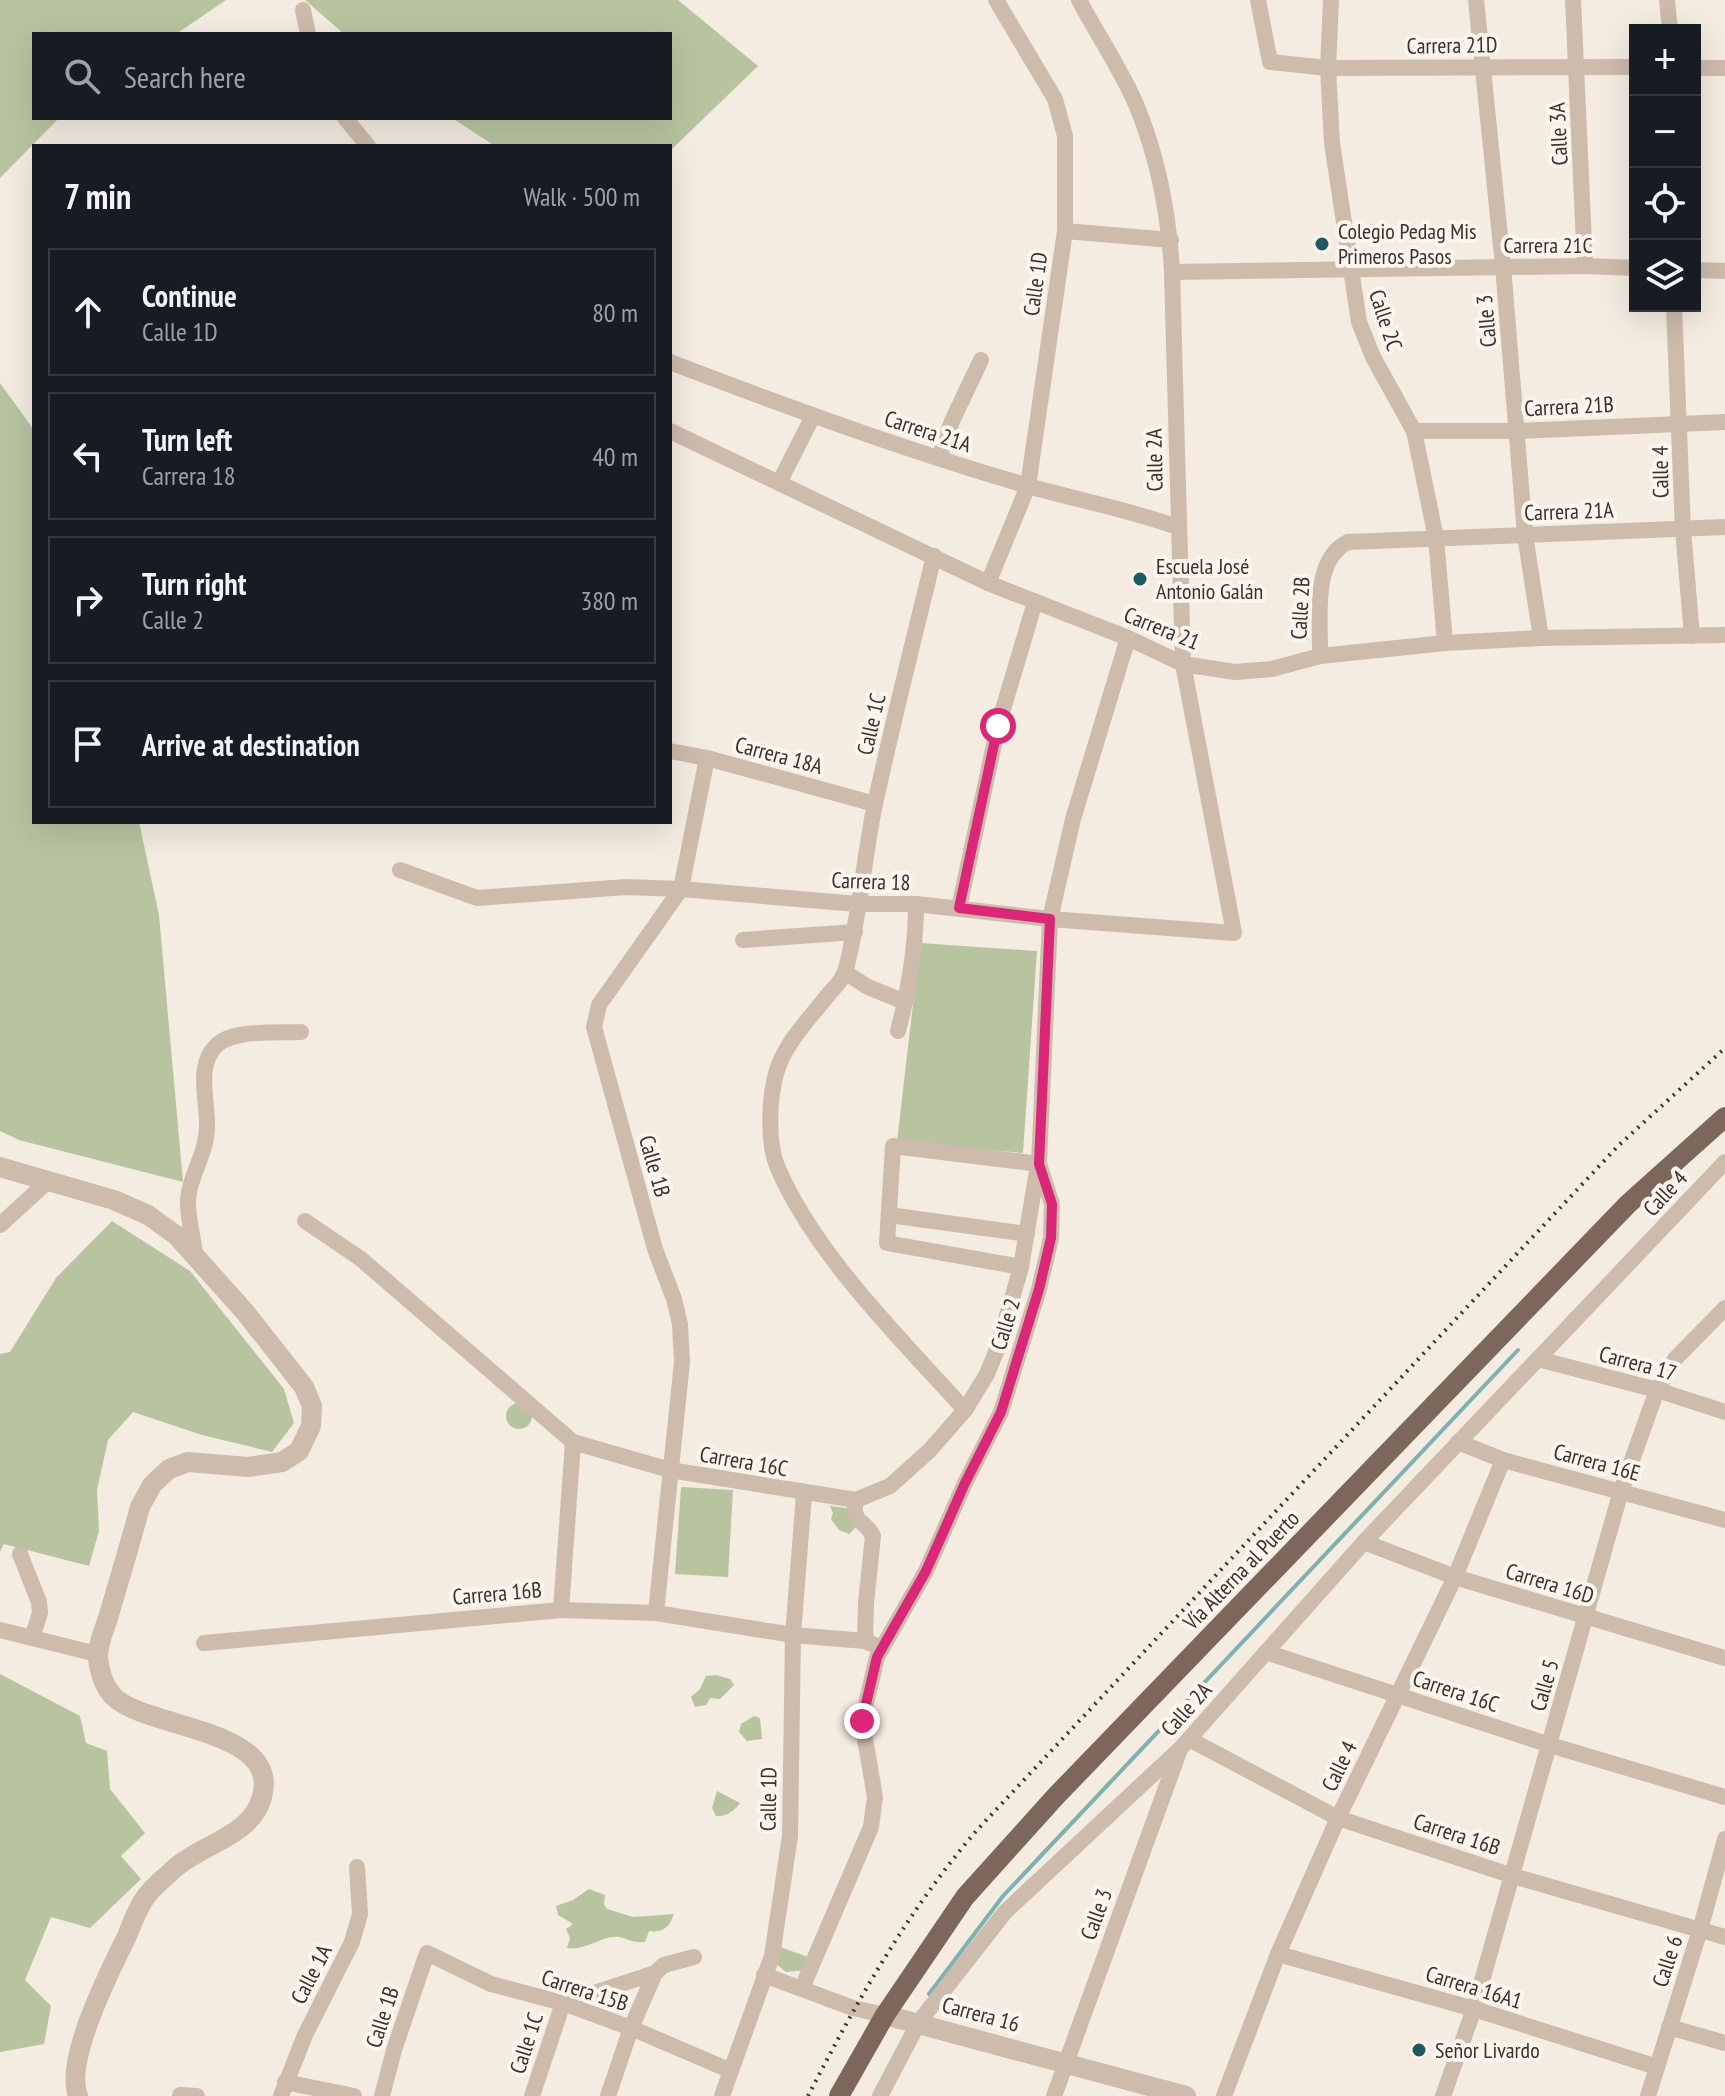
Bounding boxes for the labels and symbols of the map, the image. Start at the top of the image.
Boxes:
street label: Carrera 21D [1406,30,1498,60]
street label: Calle 3A [1542,101,1574,166]
place label: Colegio Pedag Mis Primeros Pasos [1338,217,1477,270]
street label: Carrera 21C [1503,231,1593,259]
marker: Colegio Pedag Mis Primeros Pasos [1313,235,1331,253]
street label: Calle 1D [1017,250,1053,318]
street label: Calle 2C [1363,286,1409,354]
street label: Calle 3 [1470,294,1502,348]
street label: Carrera 21B [1524,390,1614,422]
street label: Carrera 21A [881,404,975,458]
street label: Calle 2A [1139,428,1169,492]
street label: Calle 4 [1646,445,1674,498]
street label: Carrera 21A [1524,495,1615,527]
place label: Escuela José Antonio Galán [1156,552,1263,605]
marker: Escuela José Antonio Galán [1131,570,1149,588]
street label: Calle 2B [1284,576,1316,640]
street label: Carrera 21 [1120,600,1204,656]
street label: Calle 1C [850,690,892,758]
route start [980,708,1016,744]
street label: Carrera 18A [732,730,826,780]
street label: Carrera 18 [831,866,911,896]
street label: Calle 1B [633,1132,677,1200]
street label: Calle 4 [1637,1164,1693,1222]
street label: Calle 2 [984,1295,1026,1353]
street label: Carrera 17 [1596,1339,1680,1387]
street label: Carrera 16E [1551,1437,1643,1487]
street label: Carrera 16C [698,1439,790,1483]
street label: Vía Alterna al Puerto [1176,1504,1305,1636]
street label: Carrera 16D [1503,1556,1597,1610]
street label: Carrera 16B [451,1575,543,1611]
street label: Calle 5 [1523,1656,1565,1714]
street label: Carrera 16C [1409,1664,1503,1718]
street label: Calle 2A [1155,1676,1218,1742]
route end [844,1703,880,1739]
street label: Calle 4 [1315,1736,1363,1796]
street label: Calle 1D [753,1767,783,1831]
street label: Carrera 16B [1410,1807,1504,1861]
street label: Calle 3 [1074,1885,1118,1943]
street label: Calle 6 [1646,1932,1688,1990]
street label: Calle 1A [284,1939,338,2008]
street label: Carrera 16A1 [1422,1959,1526,2015]
street label: Carrera 15B [538,1963,632,2017]
street label: Calle 1B [359,1983,405,2051]
street label: Carrera 16 [939,1990,1023,2038]
street label: Calle 1C [503,2009,549,2077]
place label: Señor Livardo [1435,2036,1540,2064]
marker: Señor Livardo [1410,2041,1428,2059]

